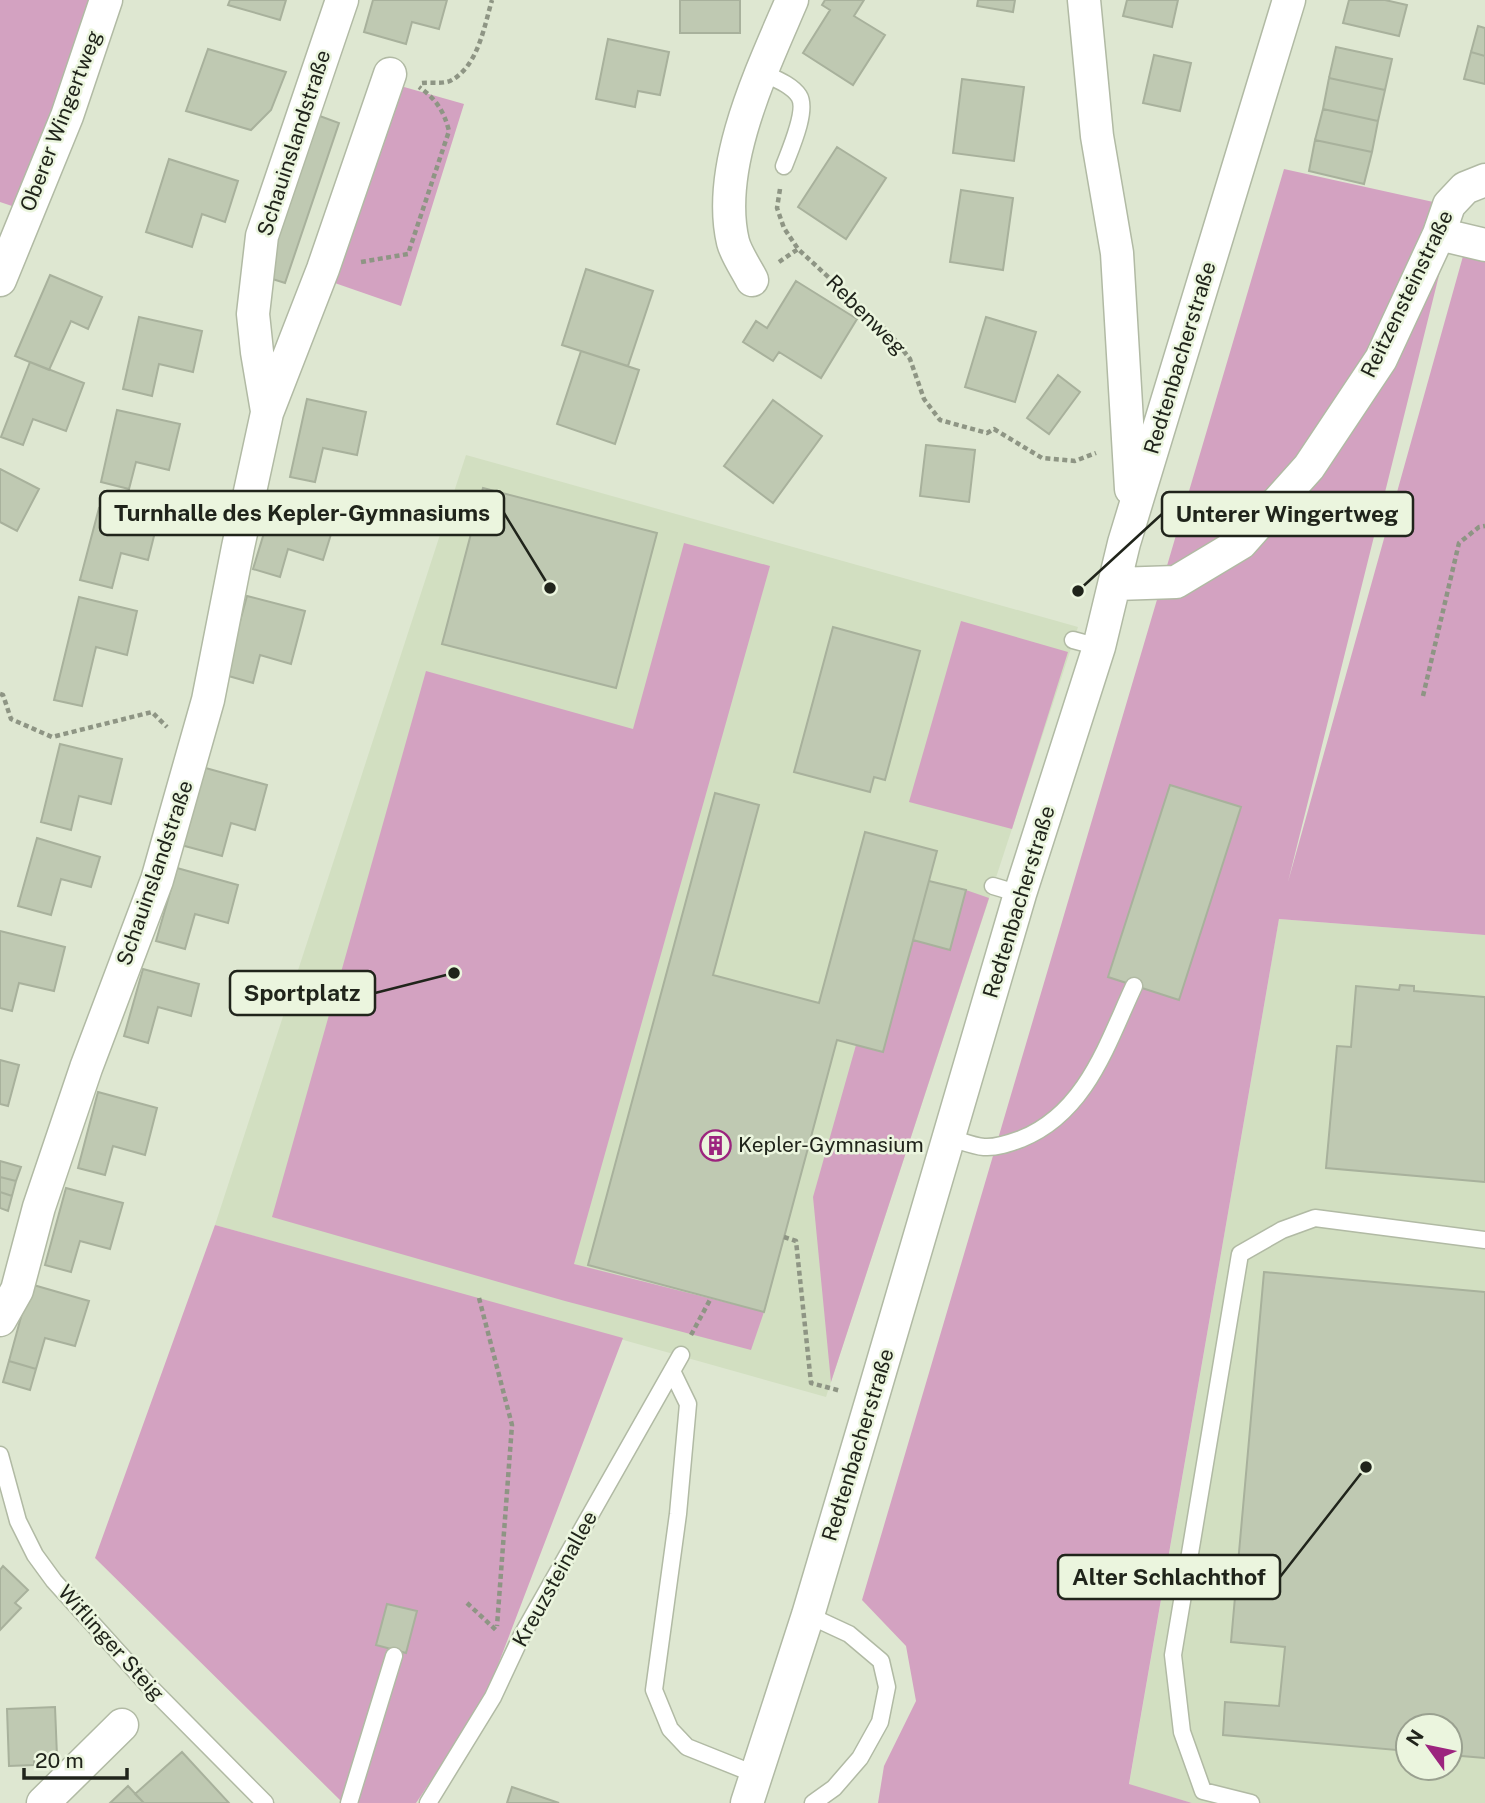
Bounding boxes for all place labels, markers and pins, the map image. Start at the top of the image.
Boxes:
callout: Turnhalle des Kepler-Gymnasiums [100,491,504,535]
callout: Unterer Wingertweg [1162,492,1413,536]
callout: Sportplatz [230,971,375,1015]
building icon: Kepler-Gymnasium [698,1128,732,1162]
place label: Kepler-Gymnasium [738,1132,924,1157]
callout: Alter Schlachthof [1058,1555,1280,1599]

